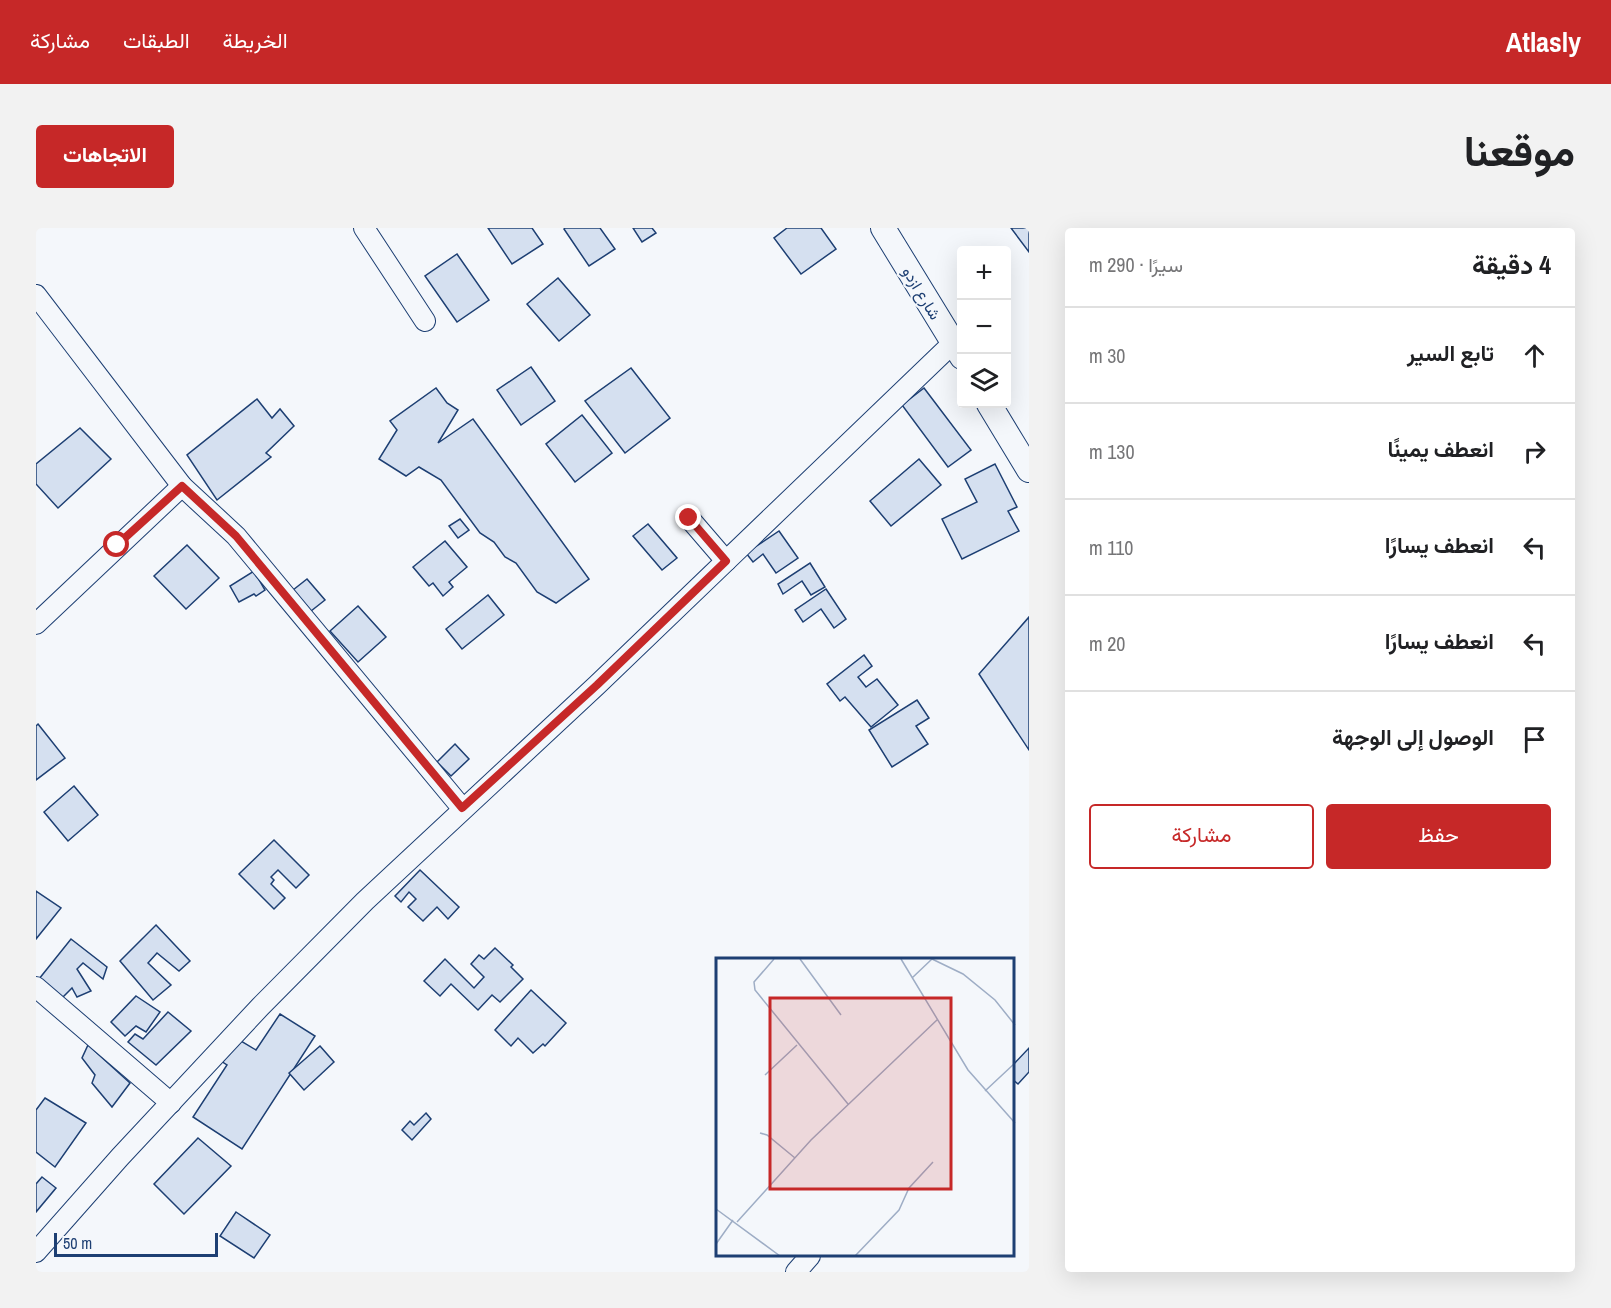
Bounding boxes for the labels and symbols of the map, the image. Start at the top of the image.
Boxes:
street label: شارع ازدو [897,262,947,324]
route end [675,504,701,530]
route start [103,531,129,557]
inset map [716,958,1014,1257]
scale bar [54,1230,218,1258]

